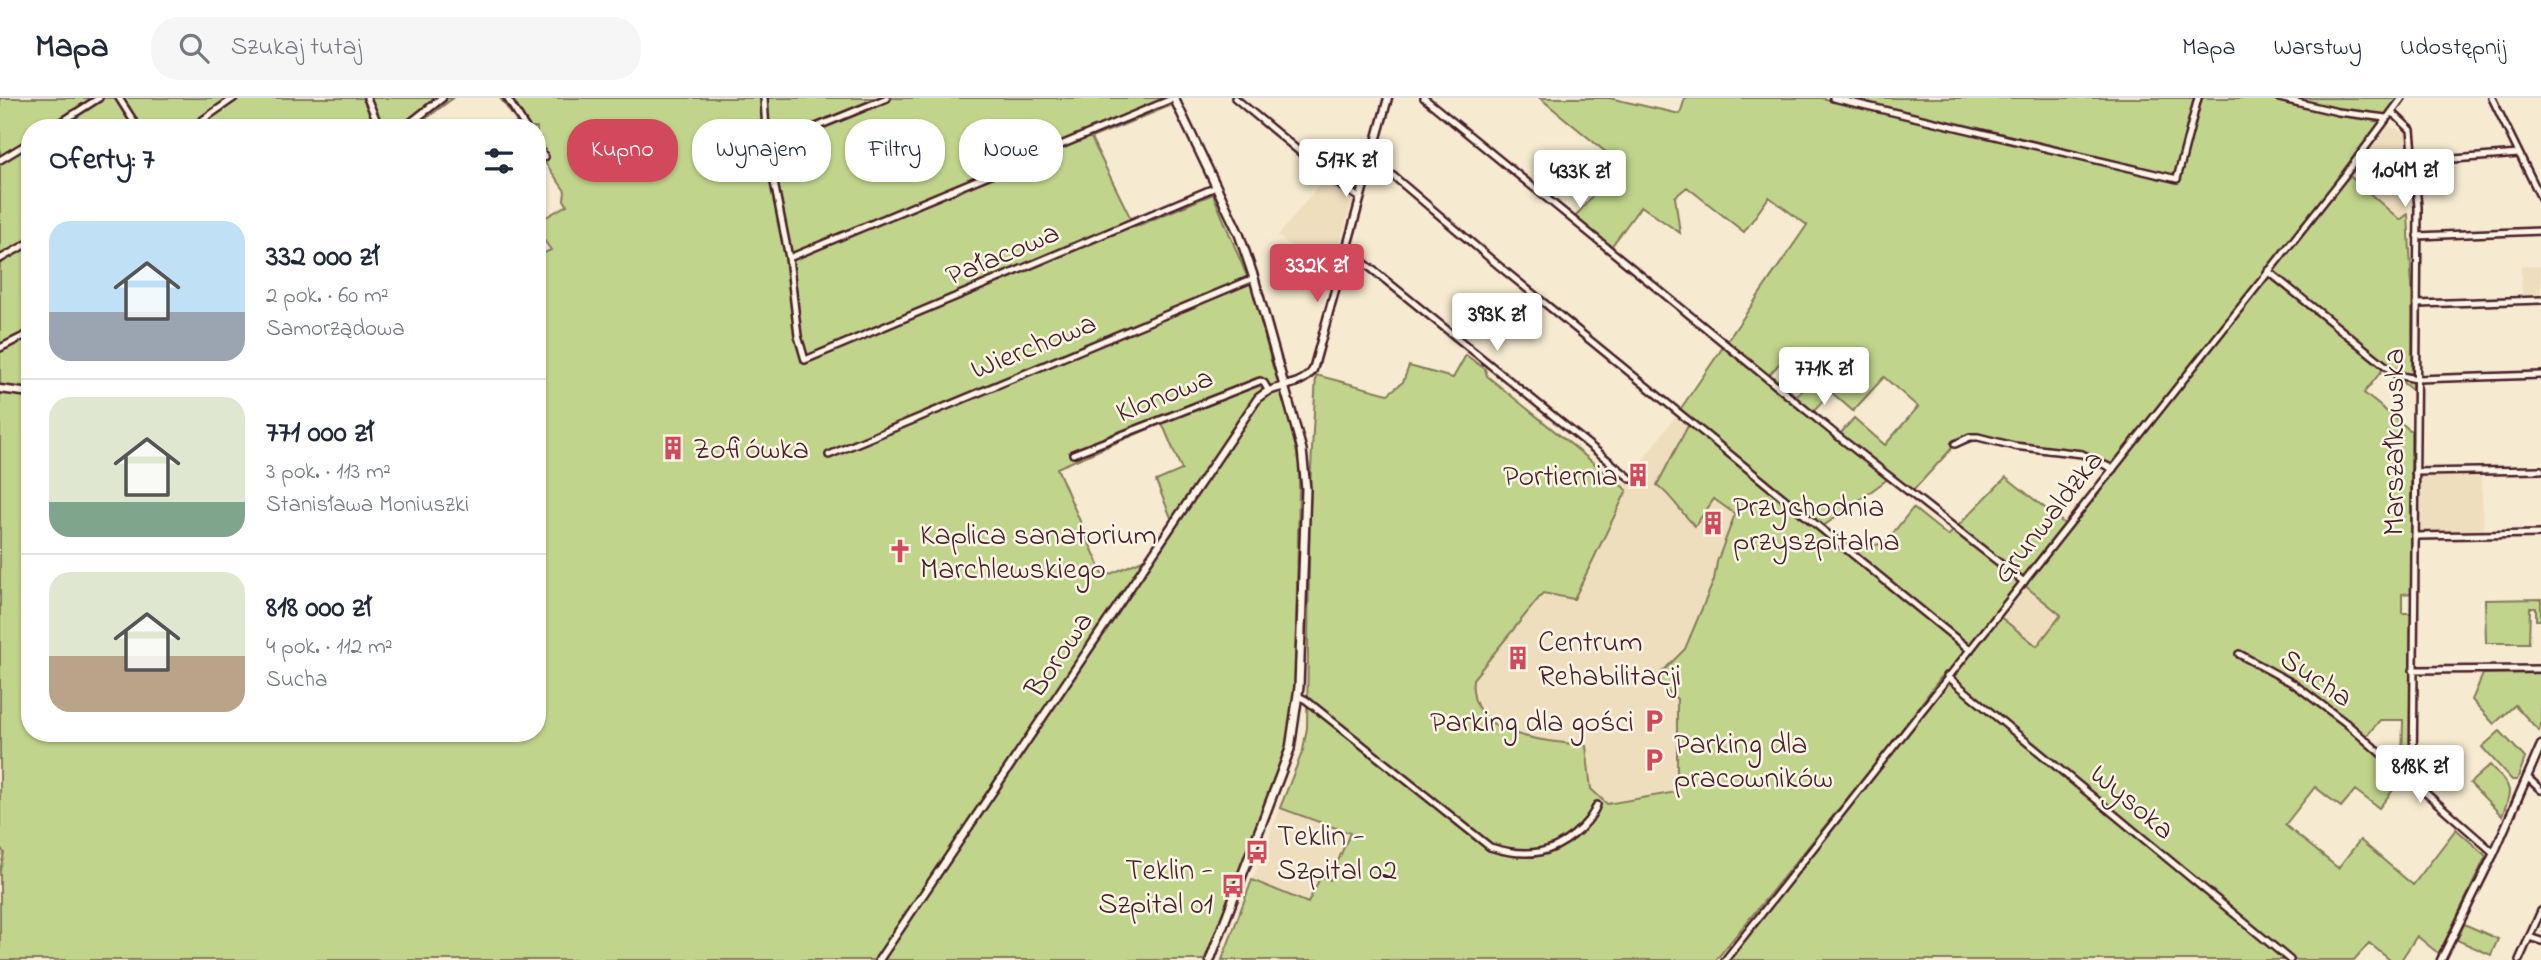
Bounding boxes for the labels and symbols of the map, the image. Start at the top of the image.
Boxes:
pin: 517K zł [1281,140,1411,199]
pin: 433K zł [1515,150,1645,210]
pin: 1.04M zł [2333,150,2477,209]
street label: Pałacowa [940,212,1067,299]
pin: 332K zł [1252,244,1382,304]
pin: 393K zł [1432,294,1562,353]
street label: Wierchowa [965,303,1104,393]
pin: 771K zł [1759,348,1889,407]
street label: Marszałkowska [2374,348,2418,536]
street label: Klonowa [1110,357,1220,436]
place label: Zofiówka [693,429,809,473]
building icon: Zofiówka [659,434,687,462]
street label: Grunwaldzka [1983,441,2116,594]
place label: Portiernia [1503,456,1618,500]
building icon: Portiernia [1624,461,1652,489]
place label: Przychodnia przyszpitalna [1733,487,1900,565]
building icon: Przychodnia przyszpitalna [1699,509,1727,537]
place label: Kaplica sanatorium Marchlewskiego [920,515,1157,593]
church icon: Kaplica sanatorium Marchlewskiego [886,537,914,565]
street label: Borowa [1015,603,1106,709]
place label: Centrum Rehabilitacji [1538,622,1681,700]
street label: Sucha [2270,639,2361,720]
building icon: Centrum Rehabilitacji [1504,644,1532,672]
place label: Parking dla gości [1430,702,1634,746]
parking icon: Parking dla gości [1640,707,1668,735]
place label: Parking dla pracowników [1674,724,1833,802]
parking icon: Parking dla pracowników [1640,746,1668,774]
pin: 818K zł [2355,746,2485,805]
street label: Wysoka [2079,755,2183,852]
place label: Teklin - Szpital 02 [1277,816,1397,894]
bus stop icon: Teklin - Szpital 02 [1243,838,1271,866]
place label: Teklin - Szpital 01 [1098,850,1213,928]
bus stop icon: Teklin - Szpital 01 [1219,872,1247,900]

